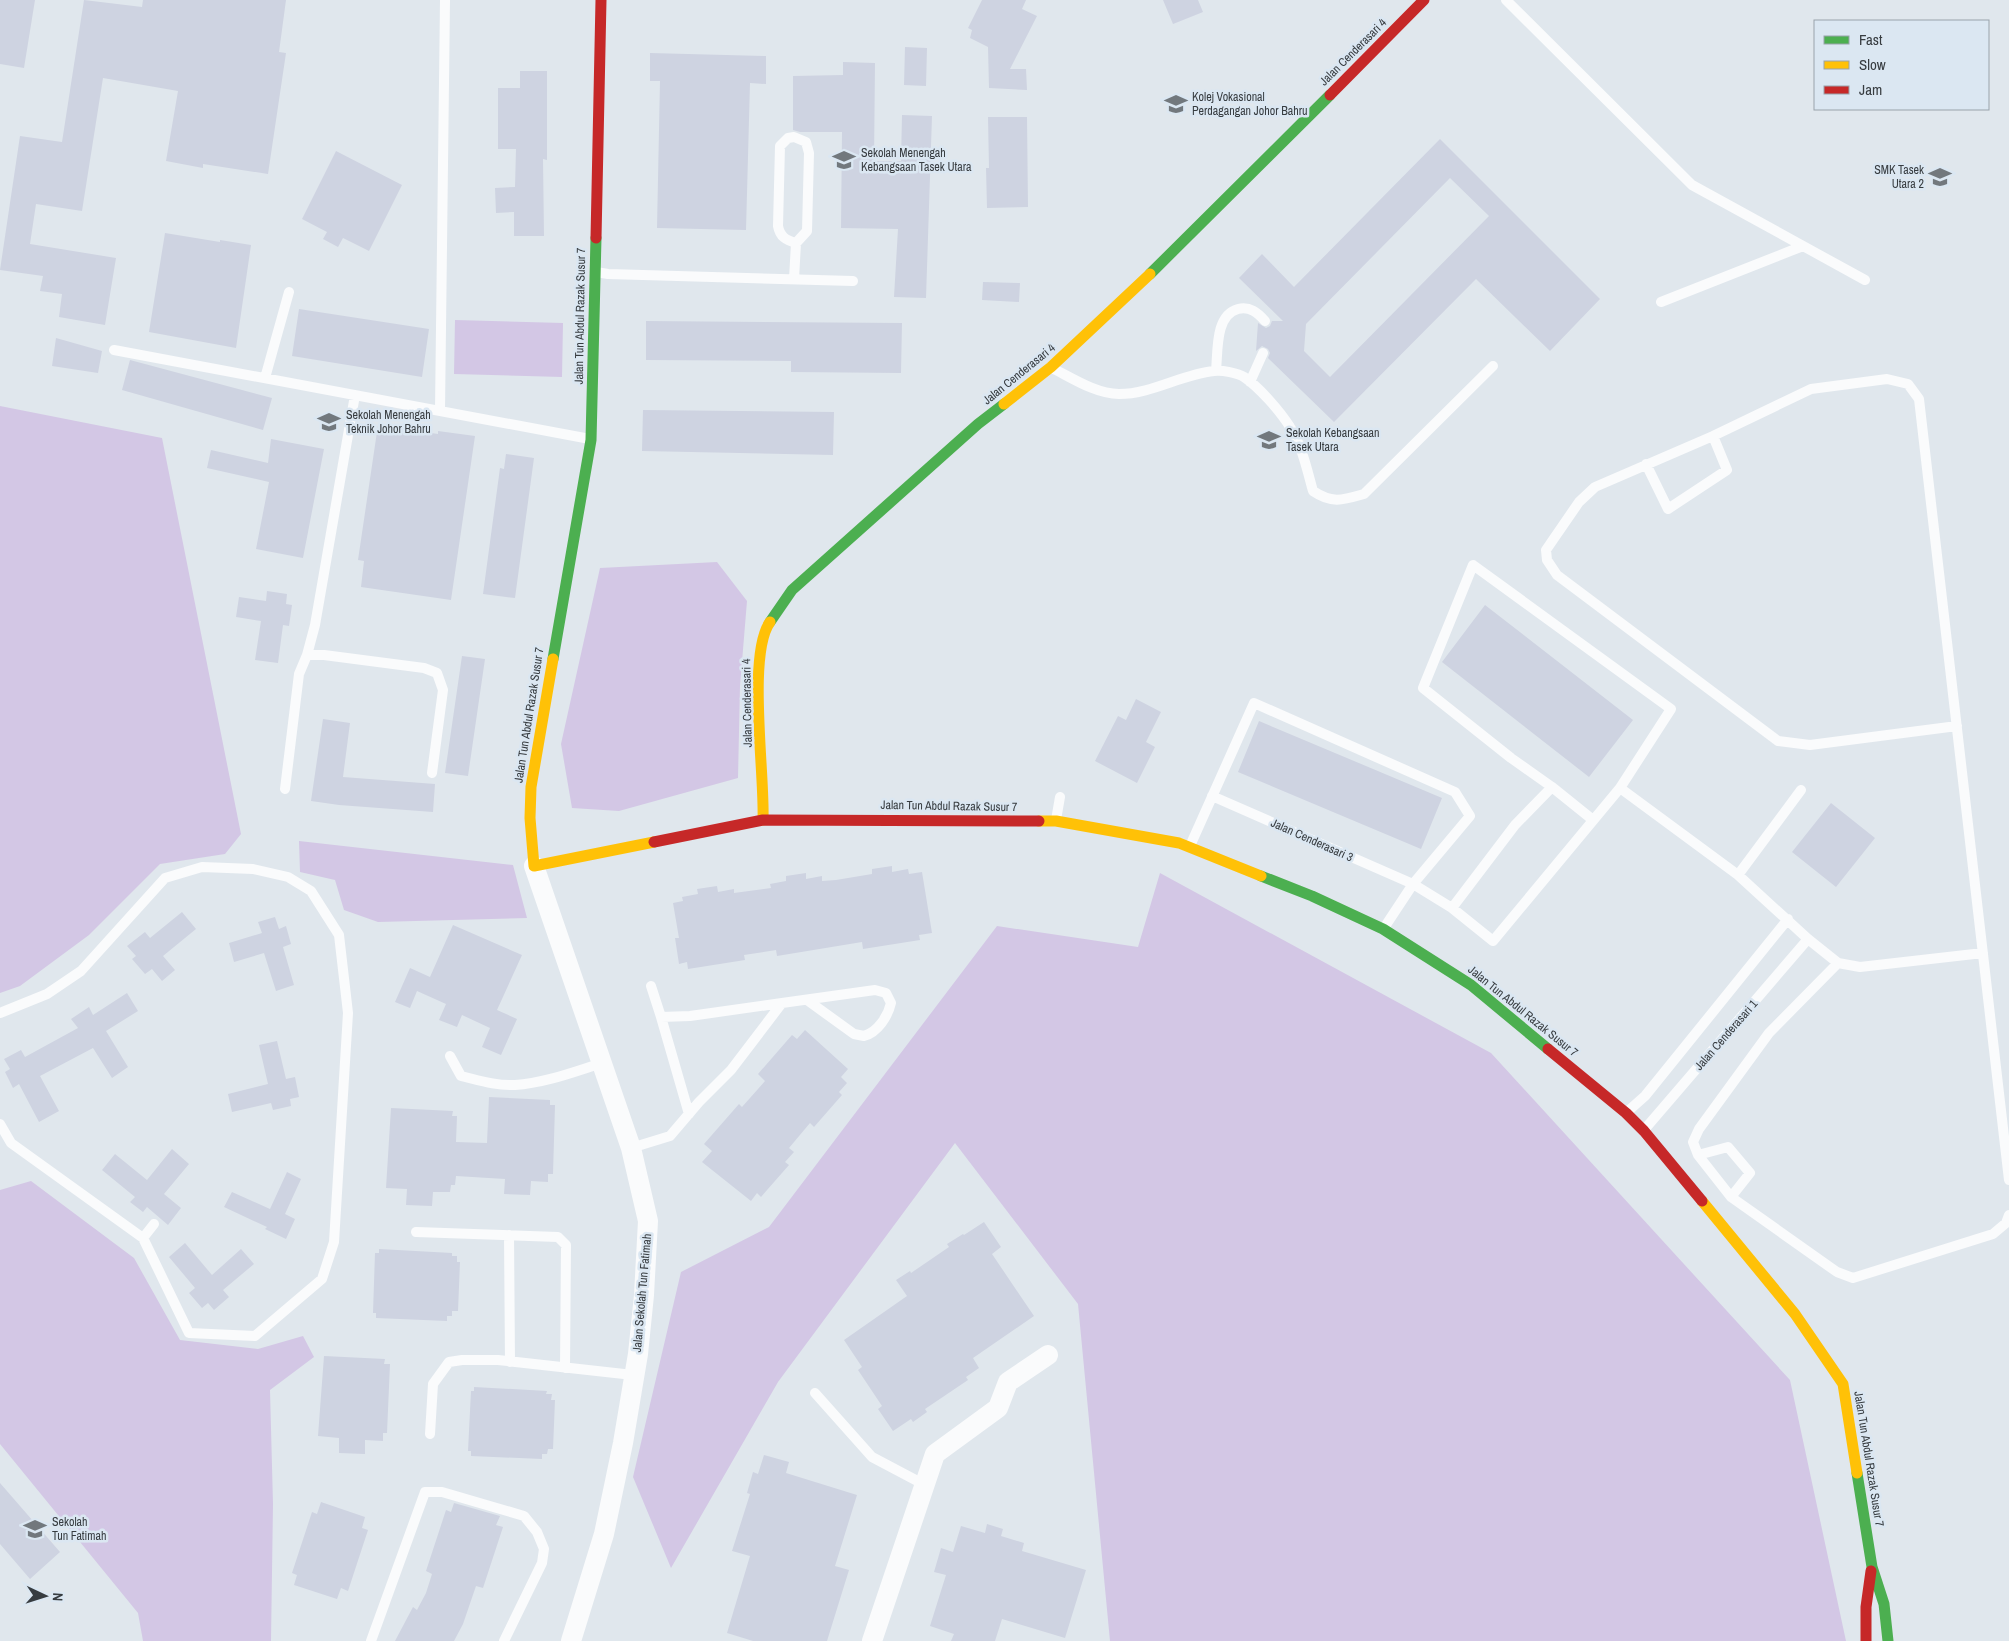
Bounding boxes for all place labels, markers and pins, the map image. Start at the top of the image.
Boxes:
place label: Kolej Vokasional Perdagangan Johor Bahru [1192,89,1307,119]
school or university icon: Kolej Vokasional Perdagangan Johor Bahru [1163,91,1189,117]
place label: Sekolah Menengah Kebangsaan Tasek Utara [861,145,972,175]
school or university icon: Sekolah Menengah Kebangsaan Tasek Utara [831,147,857,173]
place label: SMK Tasek Utara 2 [1874,162,1924,192]
school or university icon: SMK Tasek Utara 2 [1927,164,1953,190]
place label: Sekolah Menengah Teknik Johor Bahru [346,407,431,437]
school or university icon: Sekolah Menengah Teknik Johor Bahru [316,409,342,435]
place label: Sekolah Kebangsaan Tasek Utara [1286,425,1380,455]
school or university icon: Sekolah Kebangsaan Tasek Utara [1256,427,1282,453]
place label: Sekolah Tun Fatimah [52,1514,106,1544]
school or university icon: Sekolah Tun Fatimah [22,1516,48,1542]

